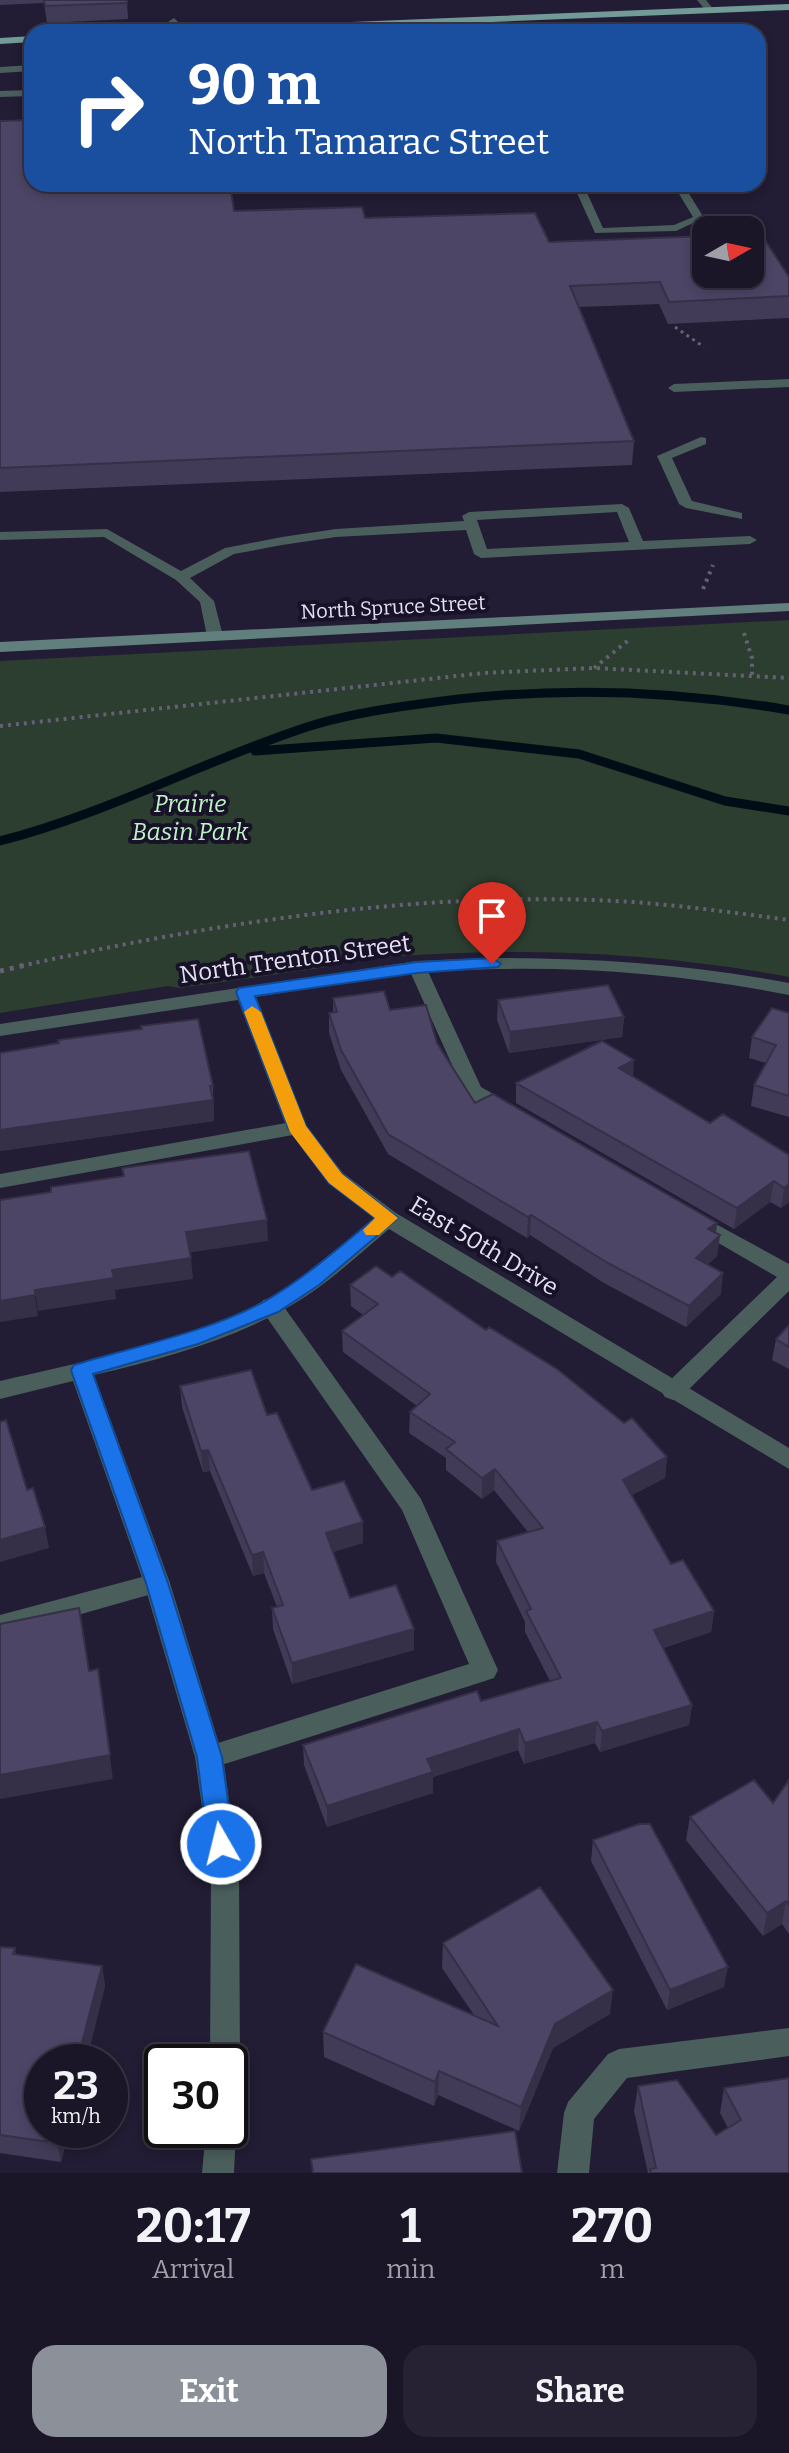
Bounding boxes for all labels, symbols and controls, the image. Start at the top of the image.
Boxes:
text: 90 m [188,52,320,119]
icon: right [56,56,160,160]
text: North Tamarac Street [188,120,549,164]
north arrow [692,216,764,288]
map controls [692,216,764,288]
street label: North Spruce Street [300,590,486,624]
park label: Prairie Basin Park [132,790,249,846]
pin [458,882,526,964]
icon: arrive [470,894,514,938]
street label: North Trenton Street [178,929,413,989]
street label: East 50th Drive [405,1191,563,1301]
position arrow [179,1802,263,1886]
speed limit sign: 30 [144,2044,248,2148]
text: 23 [53,2062,99,2110]
text: km/h [51,2104,101,2128]
text: 20:17 [136,2197,251,2255]
text: 1 [400,2197,421,2255]
text: 270 [571,2197,653,2255]
text: Arrival [152,2254,234,2285]
text: min [386,2254,435,2285]
text: m [600,2254,625,2285]
button: Exit [32,2345,387,2437]
button: Share [403,2345,757,2437]

